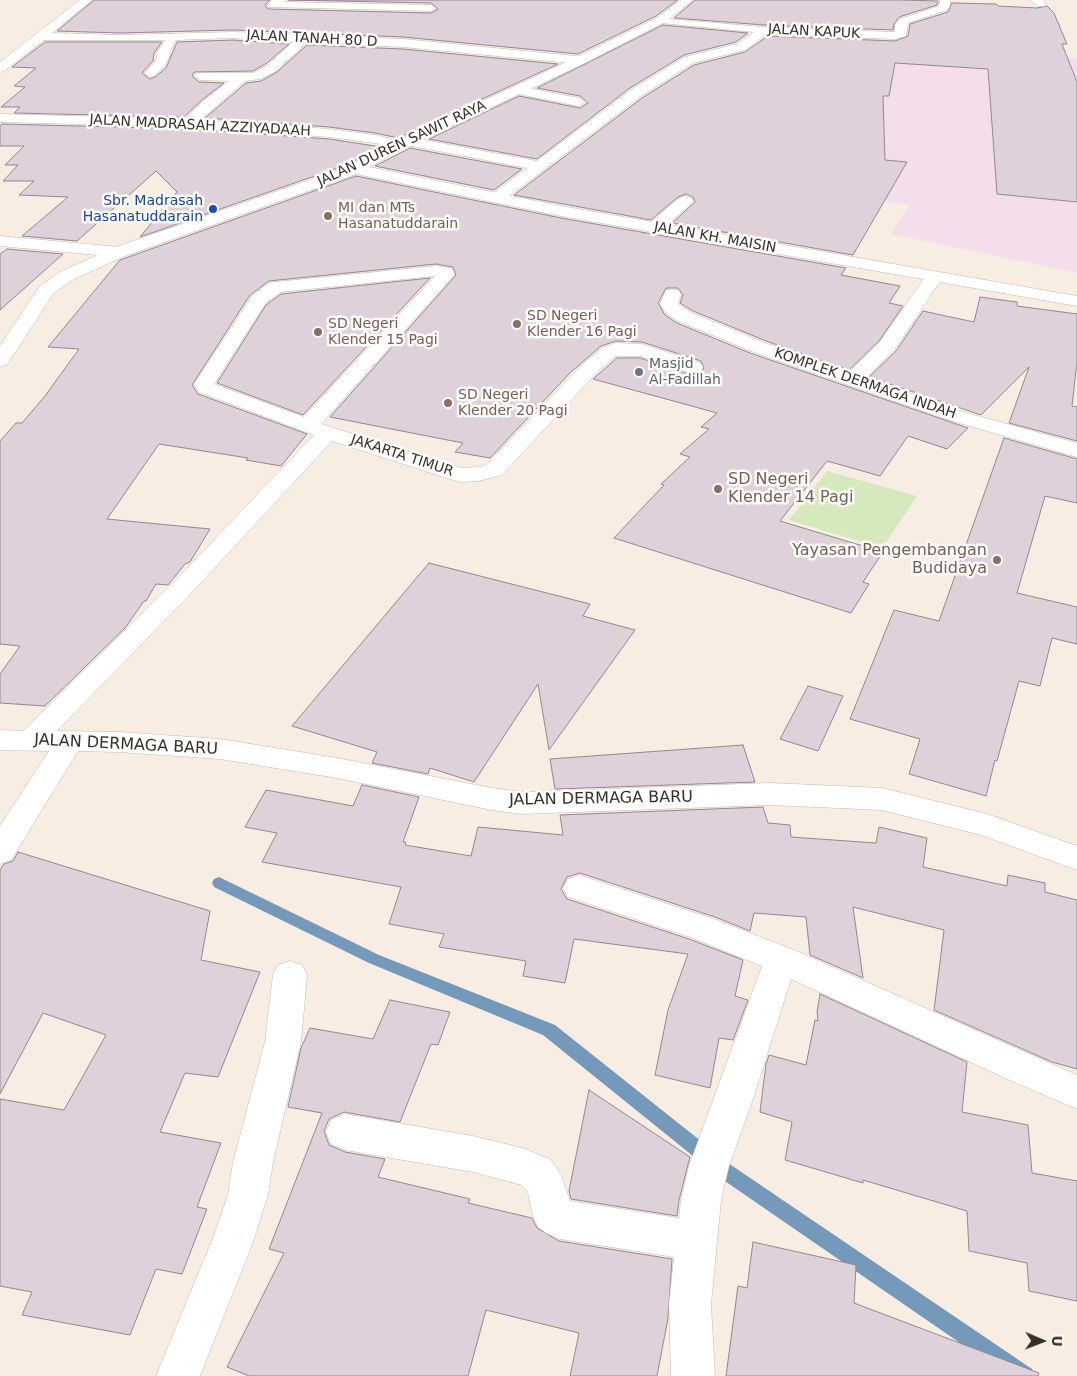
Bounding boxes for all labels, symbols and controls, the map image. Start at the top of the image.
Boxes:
street label: JALAN KAPUK [767,21,861,43]
street label: JALAN TANAH 80 D [246,27,378,51]
street label: JALAN DUREN SAWIT RAYA [315,97,489,191]
street label: JALAN MADRASAH AZZIYADAAH [89,112,311,140]
place label: Sbr. Madrasah Hasanatuddarain [83,193,203,226]
place label: MI dan MTs Hasanatuddarain [338,200,458,232]
marker: Sbr. Madrasah Hasanatuddarain [207,203,219,215]
marker: MI dan MTs Hasanatuddarain [322,210,334,222]
street label: JALAN KH. MAISIN [653,219,777,257]
place label: SD Negeri Klender 16 Pagi [527,308,637,341]
place label: SD Negeri Klender 15 Pagi [328,316,438,348]
marker: SD Negeri Klender 16 Pagi [511,318,523,330]
marker: SD Negeri Klender 15 Pagi [312,326,324,338]
street label: KOMPLEK DERMAGA INDAH [772,345,958,423]
place label: Masjid Al-Fadillah [649,356,721,388]
marker: Masjid Al-Fadillah [633,366,645,378]
place label: SD Negeri Klender 20 Pagi [458,387,568,420]
marker: SD Negeri Klender 20 Pagi [442,397,454,409]
street label: JAKARTA TIMUR [349,431,455,481]
place label: SD Negeri Klender 14 Pagi [728,470,853,508]
marker: SD Negeri Klender 14 Pagi [712,483,724,495]
place label: Yayasan Pengembangan Budidaya [792,541,987,579]
marker: Yayasan Pengembangan Budidaya [991,554,1003,566]
street label: JALAN DERMAGA BARU [34,731,218,759]
street label: JALAN DERMAGA BARU [509,788,693,810]
north arrow [1017,1316,1067,1366]
text: U [1049,1335,1065,1347]

